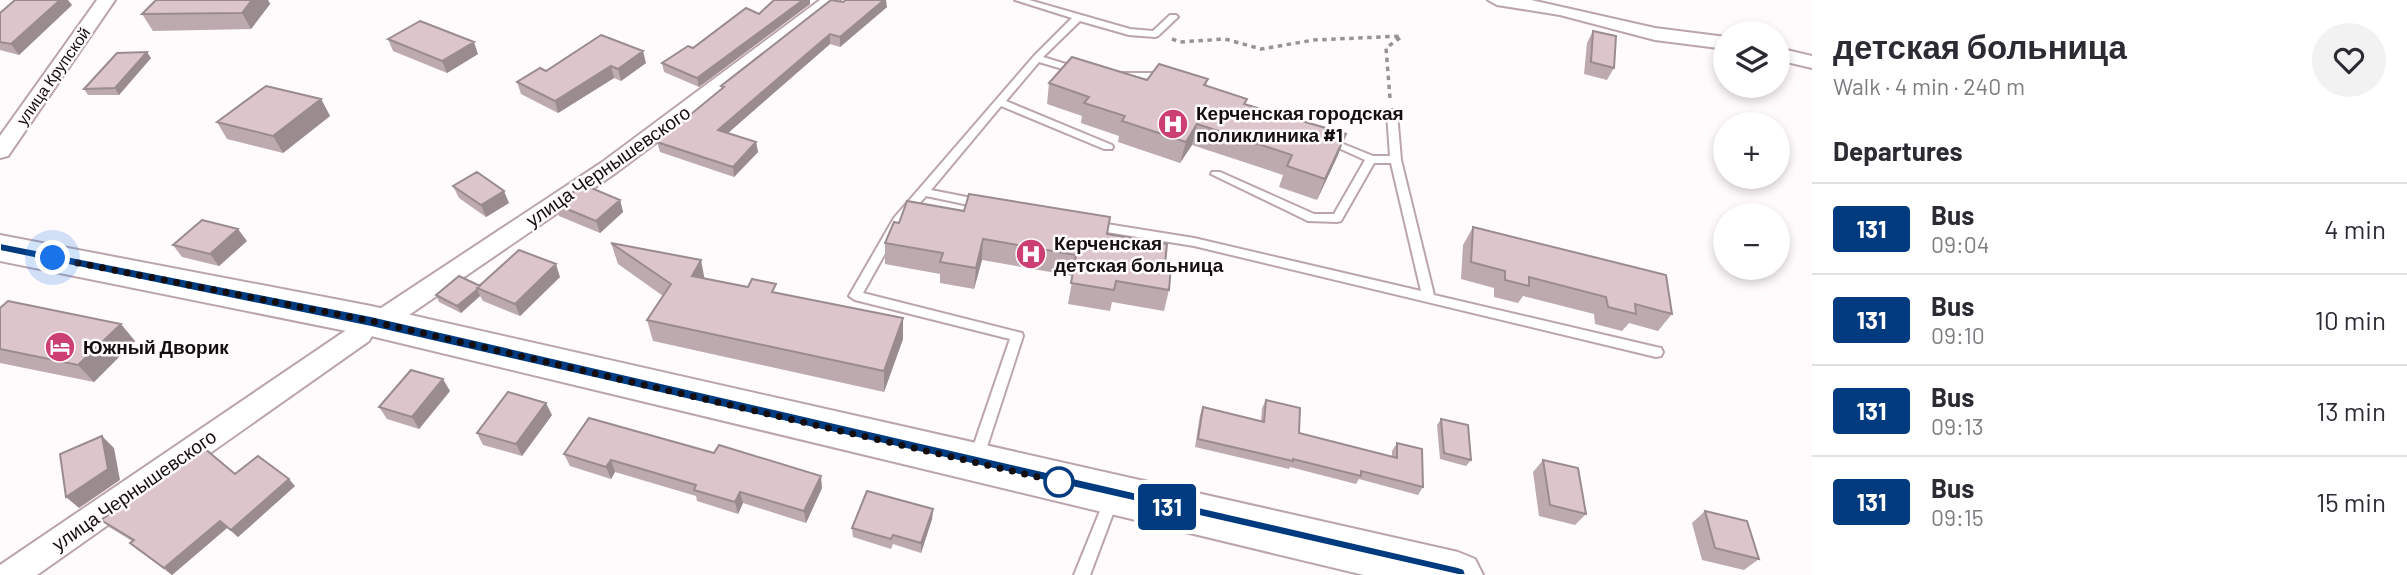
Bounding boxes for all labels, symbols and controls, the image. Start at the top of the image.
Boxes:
map controls [1713,21,1790,280]
button: layers [1713,21,1790,98]
street label: улица Крупской [12,23,93,128]
button: heart [2312,23,2386,97]
text: детская больница [1833,26,2127,66]
text: Walk · 4 min · 240 m [1833,72,2025,100]
street label: улица Чернышевского [521,100,694,231]
place label: Керченская городская поликлиника #1 [1196,101,1404,146]
hospital icon: Керченская городская поликлиника #1 [1156,107,1190,141]
button: + [1713,112,1790,189]
text: Departures [1833,135,1963,166]
text: Bus [1931,199,1974,230]
button: − [1713,203,1790,280]
text: 4 min [2324,213,2386,244]
text: 131 [1857,214,1886,243]
text: 09:04 [1931,230,1989,258]
place label: Керченская детская больница [1054,231,1224,276]
hospital icon: Керченская детская больница [1014,237,1048,271]
your location [35,240,70,275]
text: Bus [1931,290,1974,321]
text: 10 min [2315,304,2386,335]
text: 131 [1857,305,1886,334]
text: 09:10 [1931,321,1985,349]
hotel icon: Южный Дворик [43,330,77,364]
place label: Южный Дворик [83,335,229,358]
text: Bus [1931,381,1974,412]
text: 13 min [2316,395,2386,426]
text: 131 [1857,396,1886,425]
text: 09:13 [1931,412,1984,440]
street label: улица Чернышевского [47,424,220,555]
unlabelled marker [1044,467,1074,497]
text: Bus [1931,472,1974,503]
line badge: 131 [1127,484,1207,530]
text: 15 min [2316,486,2386,517]
text: 131 [1857,487,1886,516]
text: 131 [1152,492,1182,521]
text: 09:15 [1931,503,1984,531]

